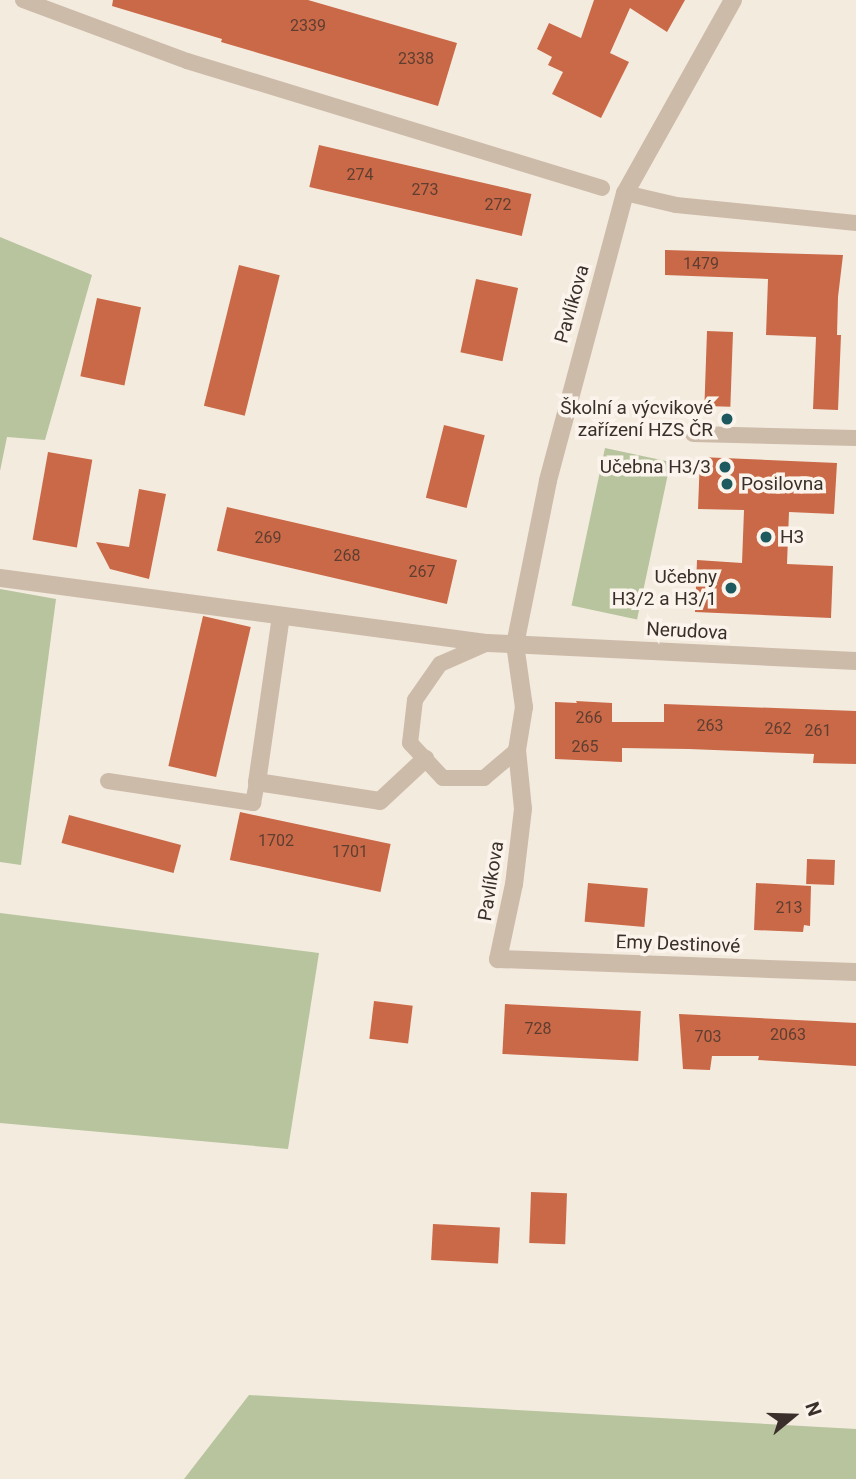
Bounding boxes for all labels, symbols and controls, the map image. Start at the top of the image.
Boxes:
house number: 2339 [290,16,326,36]
house number: 2338 [398,49,434,69]
house number: 274 [347,165,373,185]
house number: 273 [412,180,438,200]
house number: 272 [485,195,511,215]
house number: 1479 [683,254,719,274]
street label: Pavlíkova [550,262,594,346]
place label: Školní a výcvikové zařízení HZS ČR [560,397,713,441]
marker: Školní a výcvikové zařízení HZS ČR [719,411,735,427]
place label: Učebna H3/3 [600,456,711,478]
marker: Učebna H3/3 [717,459,733,475]
place label: Posilovna [741,473,823,495]
marker: Posilovna [719,476,735,492]
place label: H3 [780,526,804,548]
house number: 269 [255,528,281,548]
marker: H3 [758,529,774,545]
house number: 268 [334,546,360,566]
house number: 267 [409,562,435,582]
place label: Učebny H3/2 a H3/1 [612,566,717,610]
marker: Učebny H3/2 a H3/1 [723,580,739,596]
street label: Nerudova [646,617,728,645]
house number: 266 [576,708,602,728]
house number: 263 [697,716,723,736]
house number: 262 [765,719,791,739]
house number: 261 [805,721,831,741]
house number: 265 [572,737,598,757]
house number: 1702 [258,831,294,851]
street label: Pavlíkova [473,840,509,922]
house number: 1701 [332,842,368,862]
house number: 213 [776,898,802,918]
street label: Emy Destinové [615,930,741,958]
house number: 728 [525,1019,551,1039]
house number: 2063 [770,1025,806,1045]
house number: 703 [695,1027,721,1047]
north arrow [758,1381,828,1451]
text: N [800,1399,826,1419]

